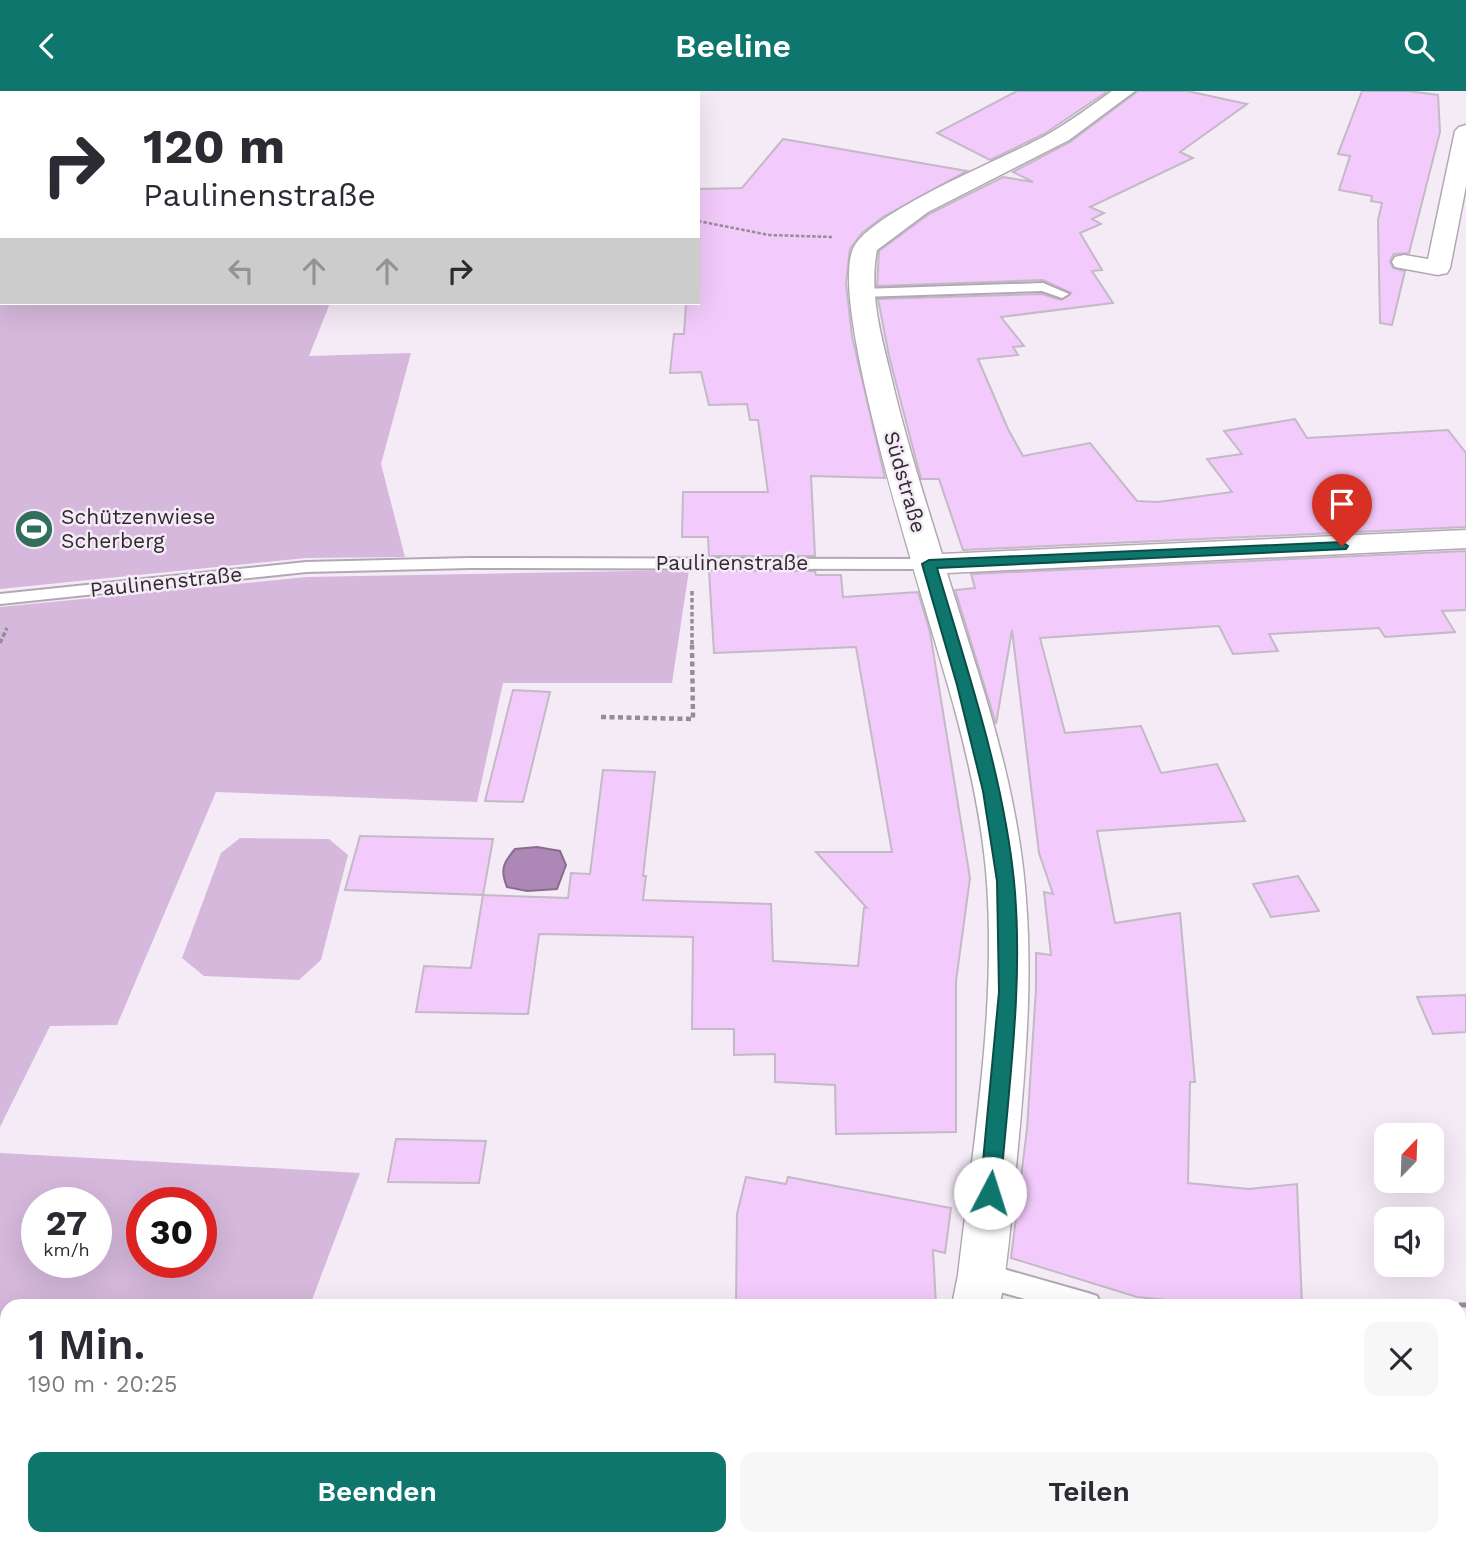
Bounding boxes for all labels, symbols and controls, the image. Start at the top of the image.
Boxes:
icon: back [28,27,66,65]
text: Beeline [675,27,791,65]
icon: search [1400,27,1438,65]
text: 120 m [143,117,285,175]
icon: right [28,119,119,210]
text: Paulinenstraße [143,176,376,214]
icon: left [222,252,260,290]
icon: ahead [295,252,333,290]
icon: ahead [368,252,406,290]
icon: right [441,252,479,290]
street label: Südstraße [879,428,932,536]
pin [1312,474,1372,546]
icon: arrive [1323,485,1361,523]
place label: Schützenwiese Scherberg [61,504,215,553]
sports icon: Schützenwiese Scherberg [13,508,55,550]
street label: Paulinenstraße [656,550,808,575]
street label: Paulinenstraße [89,561,243,602]
north arrow [1374,1123,1444,1193]
map controls [1374,1123,1444,1277]
position arrow [953,1156,1027,1230]
speed limit sign: 30 [126,1187,217,1278]
text: 27 [46,1202,87,1244]
button: sound [1374,1207,1444,1277]
text: km/h [43,1239,90,1260]
text: 1 Min. [28,1320,145,1369]
button: close [1364,1322,1438,1396]
text: 190 m · 20:25 [28,1371,177,1398]
button: Beenden [28,1452,726,1532]
button: Teilen [740,1452,1438,1532]

